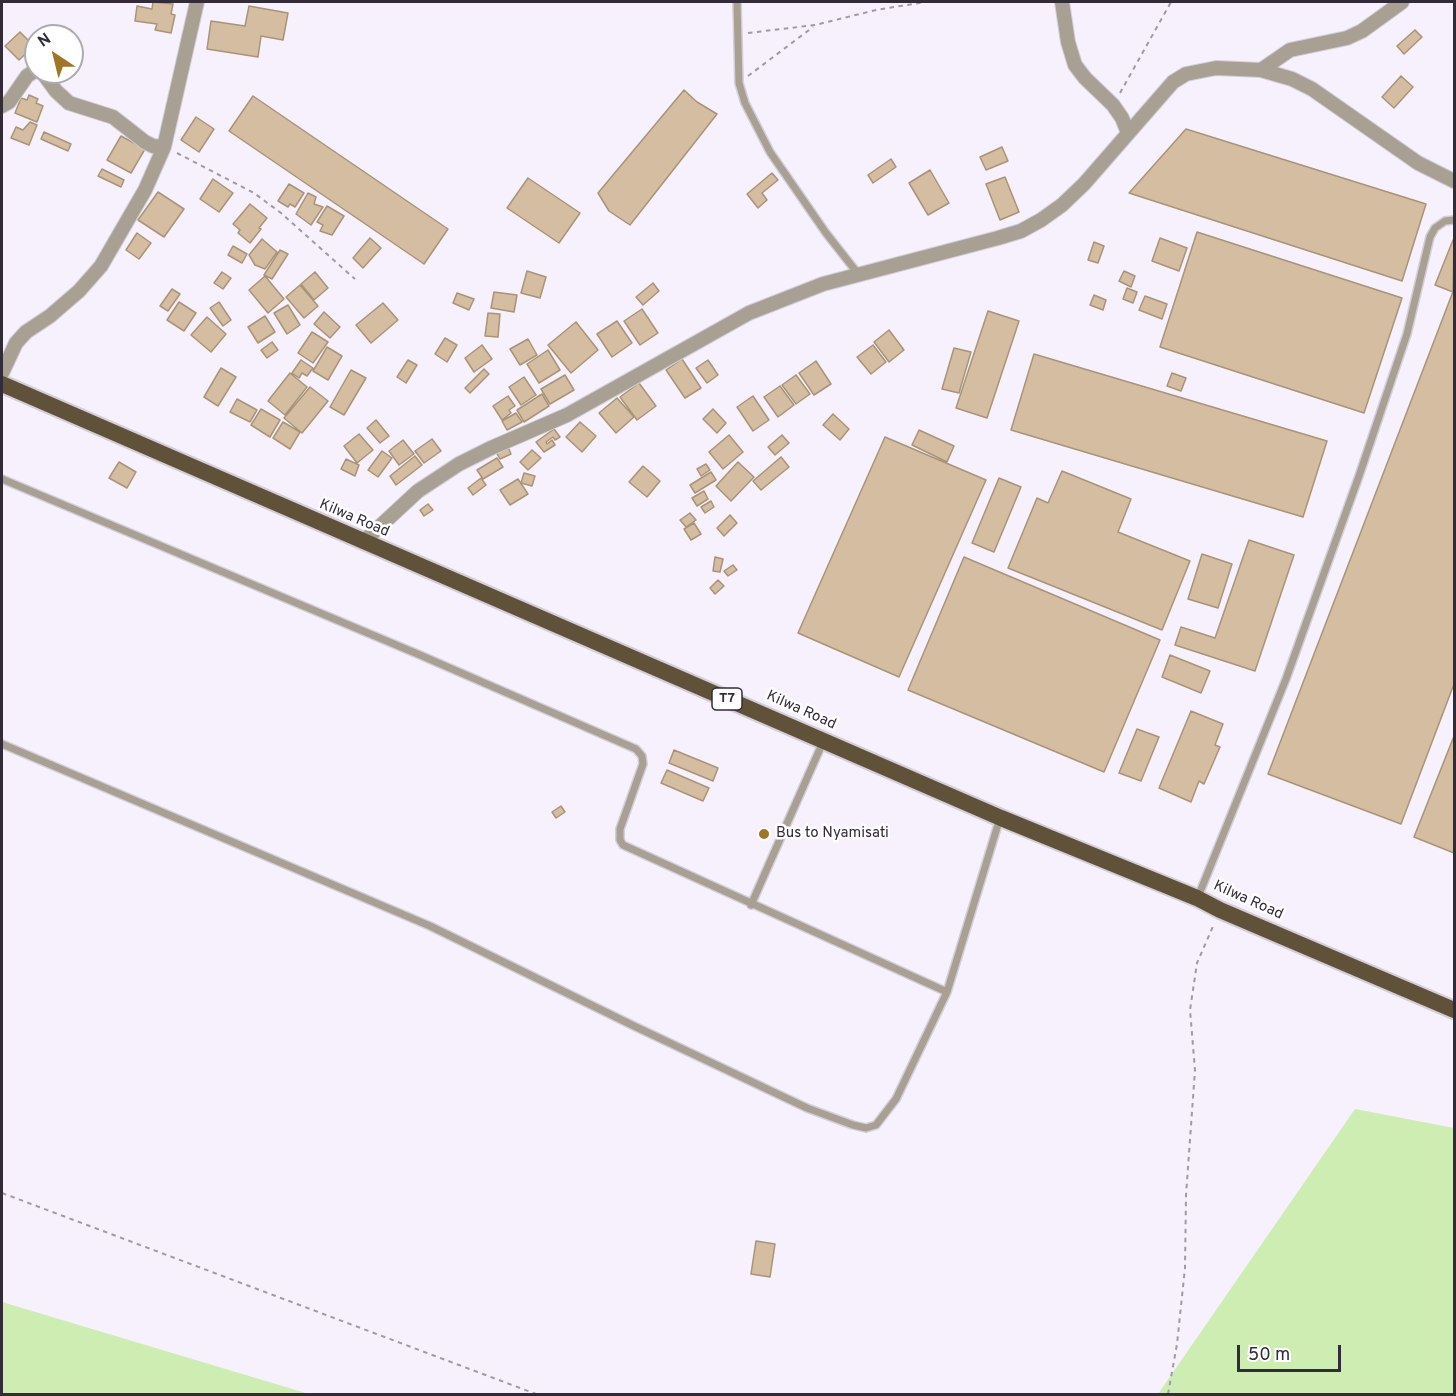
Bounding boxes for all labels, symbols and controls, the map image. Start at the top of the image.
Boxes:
north arrow [24,24,84,84]
text: N [34,29,55,52]
street label: Kilwa Road [316,496,392,542]
road number: T7 [712,688,742,710]
street label: Kilwa Road [763,688,839,734]
place label: Bus to Nyamisati [776,825,889,843]
marker: Bus to Nyamisati [757,827,771,841]
street label: Kilwa Road [1210,878,1286,924]
scale bar [1240,1333,1344,1371]
text: 50 m [1248,1344,1290,1367]

